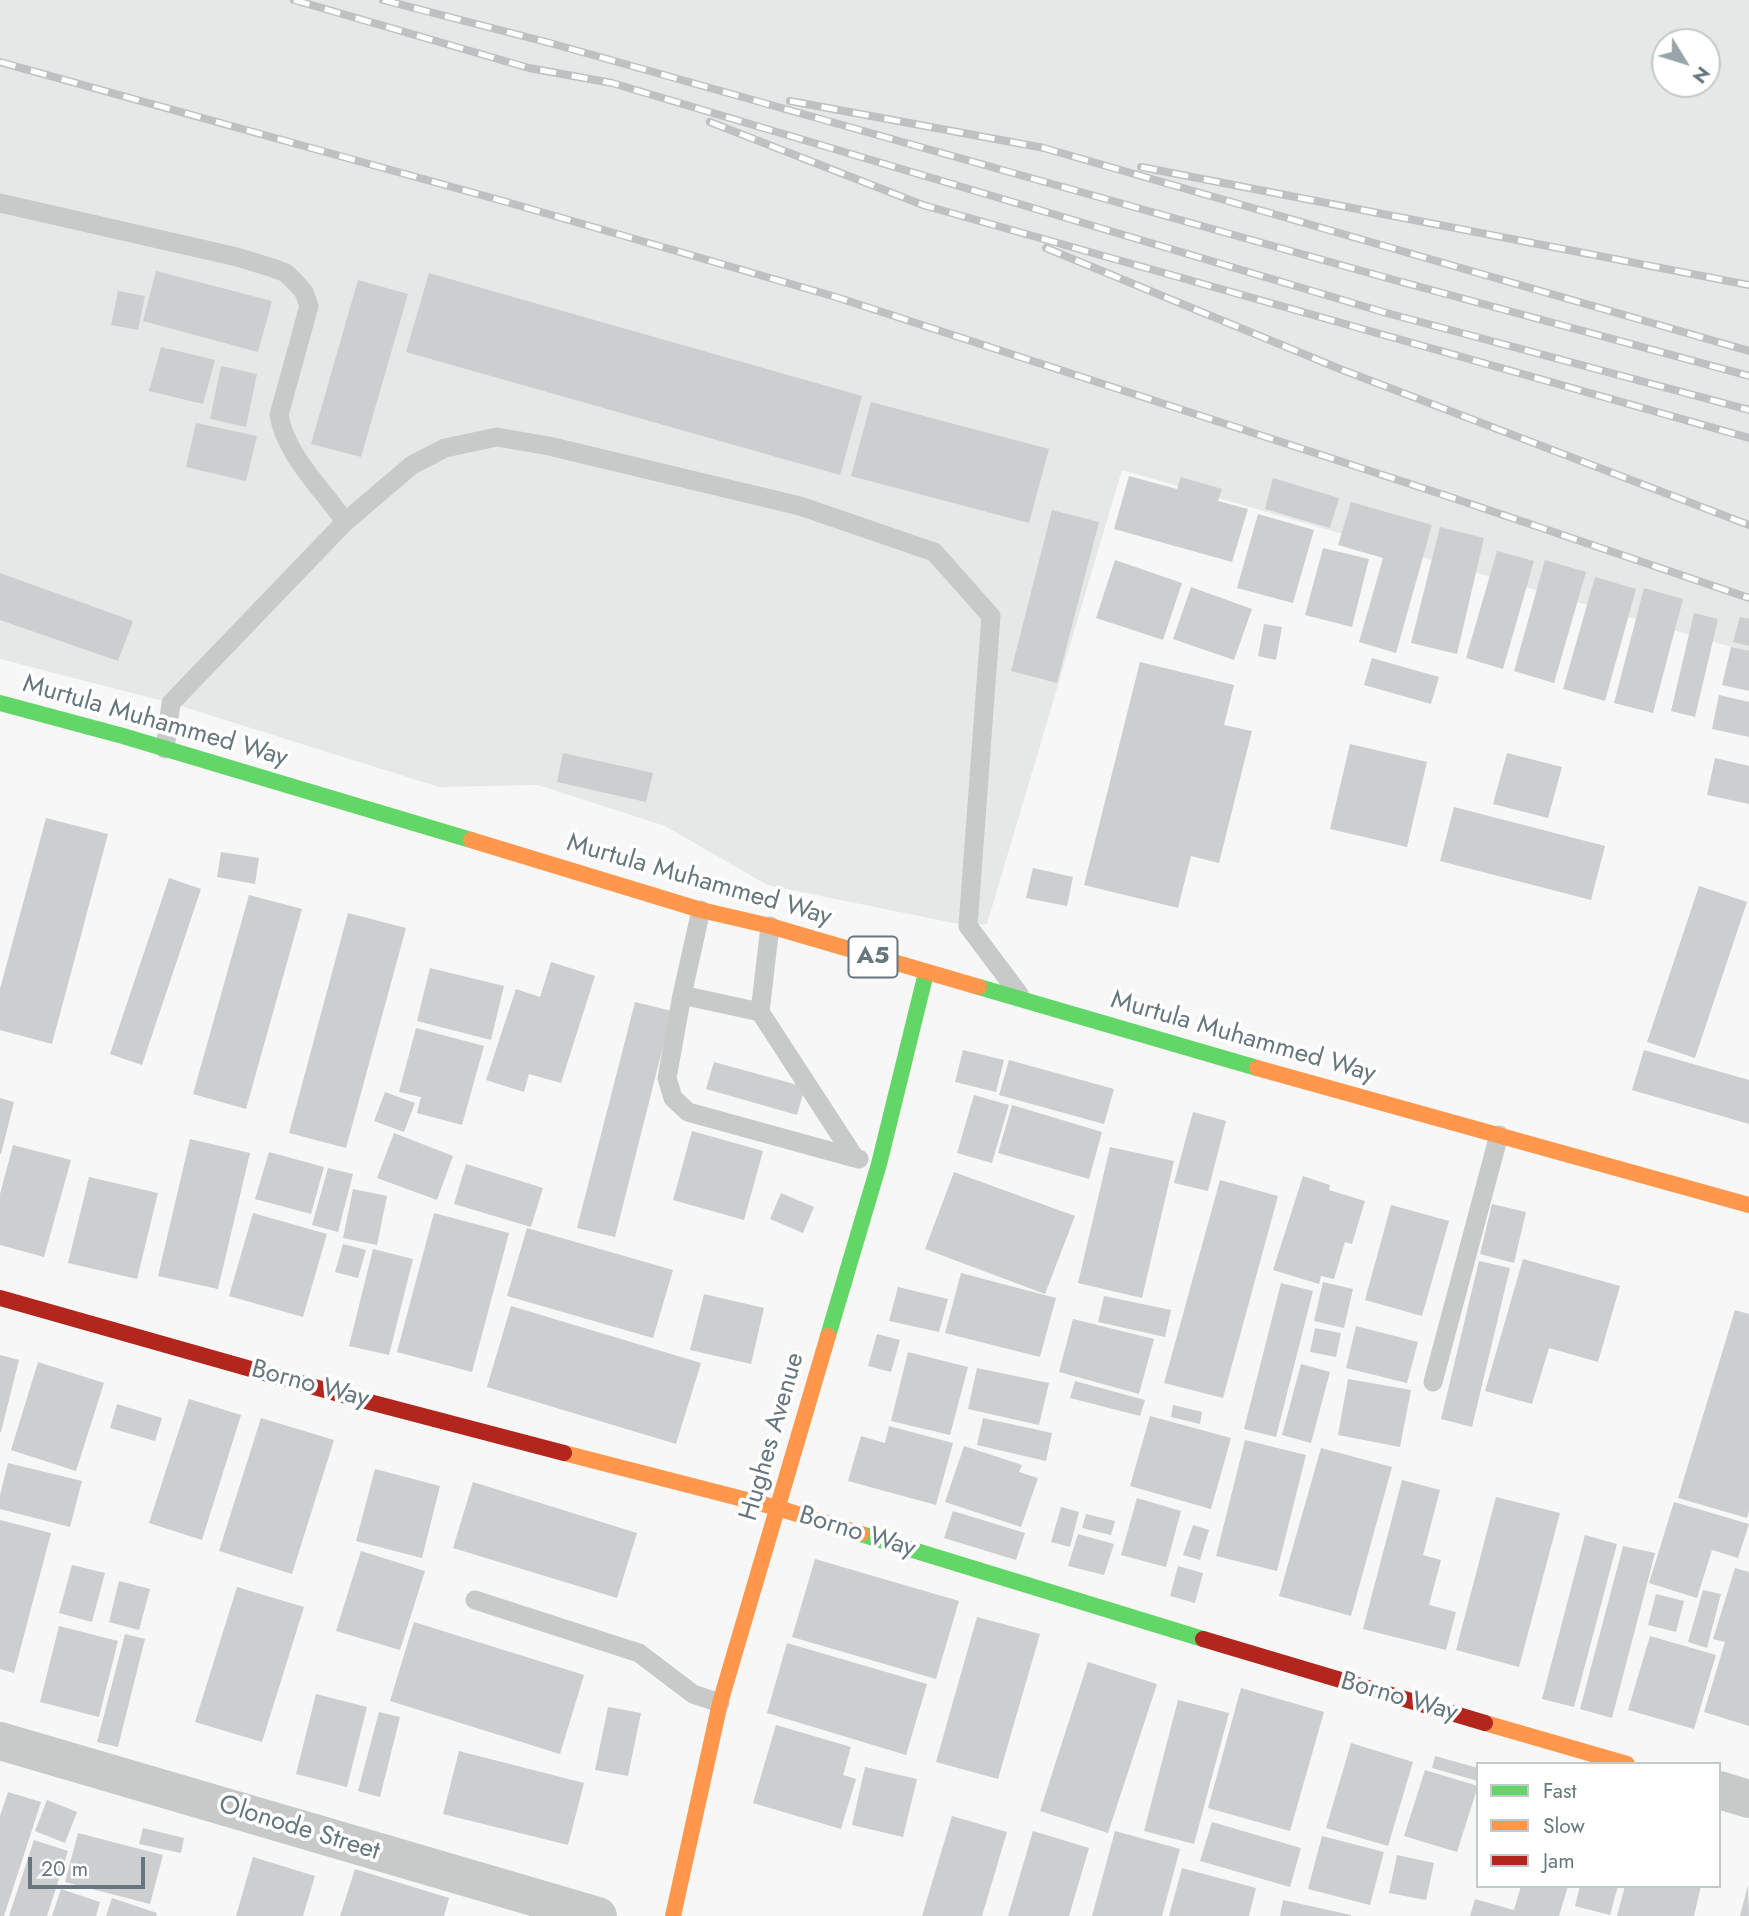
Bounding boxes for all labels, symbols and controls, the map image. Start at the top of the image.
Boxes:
north arrow [1651,28,1721,98]
text: N [1686,61,1717,89]
street label: Murtula Muhammed Way [19,669,291,775]
street label: Murtula Muhammed Way [563,828,835,934]
road number: A5 [848,937,898,978]
street label: Murtula Muhammed Way [1107,985,1379,1091]
street label: Hughes Avenue [734,1349,812,1525]
street label: Borno Way [248,1354,372,1416]
street label: Borno Way [795,1501,919,1565]
street label: Borno Way [1337,1666,1461,1730]
legend [1476,1762,1721,1888]
text: Fast [1543,1776,1576,1806]
street label: Olonode Street [215,1790,383,1868]
text: Slow [1543,1811,1585,1841]
scale bar [32,1842,149,1886]
text: Jam [1543,1846,1575,1876]
text: 20 m [41,1854,88,1884]

